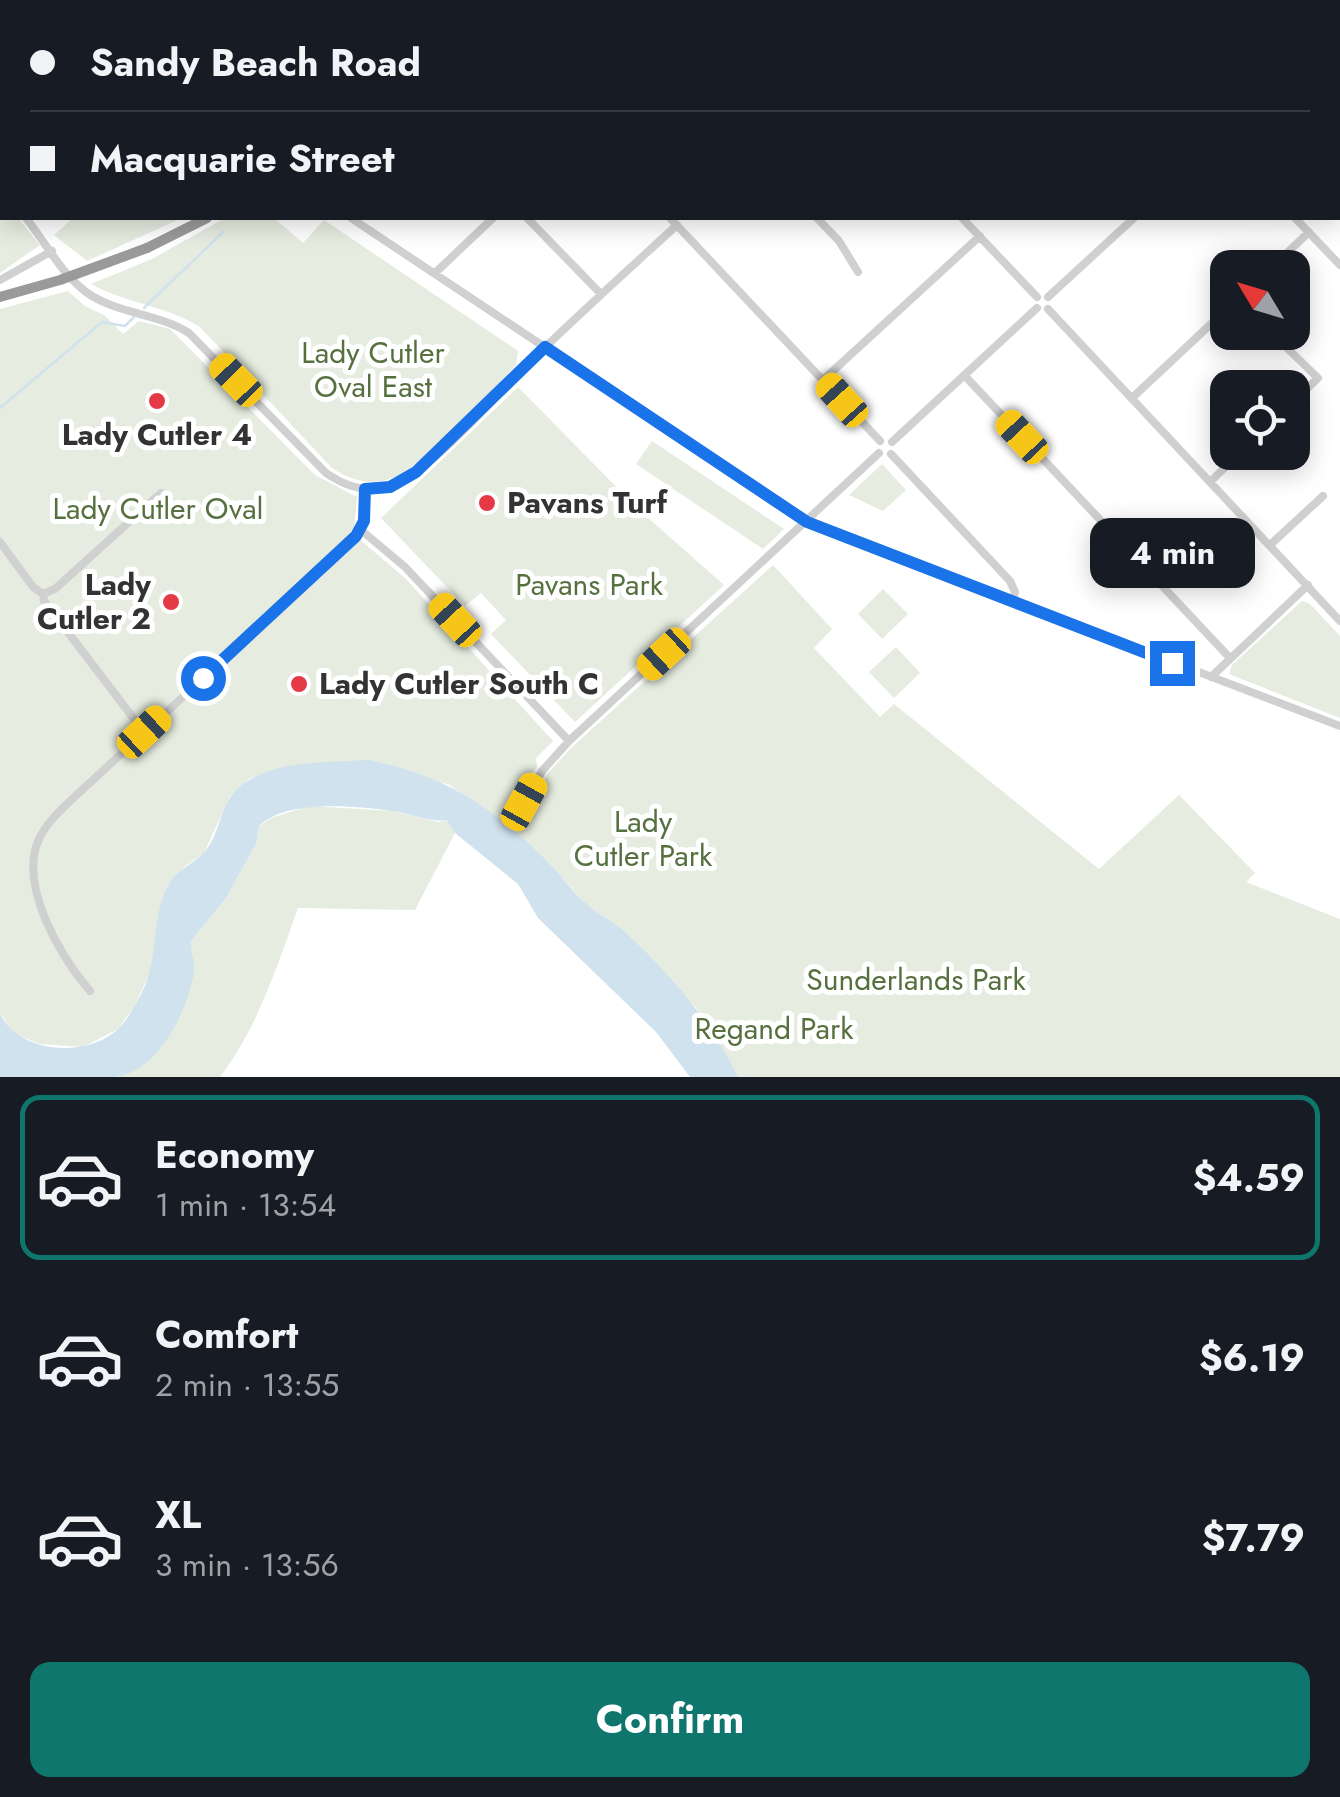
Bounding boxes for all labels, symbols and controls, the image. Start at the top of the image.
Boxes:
text: Sandy Beach Road [90,35,421,90]
text: Macquarie Street [90,131,395,186]
north arrow [1210,250,1310,350]
map controls [1210,250,1310,470]
park label: Lady Cutler Oval East [301,331,445,408]
car [204,348,268,412]
car [811,368,873,432]
button: locate [1210,370,1310,470]
marker: Lady Cutler 4 [146,390,168,412]
car [991,405,1053,469]
place label: Lady Cutler 4 [62,413,252,456]
place label: Pavans Turf [507,481,669,524]
park label: Lady Cutler Oval [52,487,264,530]
marker: Pavans Turf [476,492,498,514]
callout: 4 min [1090,518,1254,588]
text: 4 min [1130,530,1215,576]
place label: Lady Cutler 2 [37,563,151,640]
park label: Pavans Park [515,563,664,606]
car [424,588,486,652]
marker: Lady Cutler 2 [160,591,182,613]
car [632,623,696,685]
route end [1150,641,1195,686]
route start [181,656,226,701]
place label: Lady Cutler South C [319,662,599,705]
marker: Lady Cutler South C [288,673,310,695]
car [112,701,176,763]
car [496,768,552,836]
park label: Lady Cutler Park [574,800,713,877]
park label: Sunderlands Park [806,958,1027,1001]
park label: Regand Park [694,1007,854,1050]
text: Economy [155,1127,314,1182]
icon: car [35,1133,125,1223]
text: $4.59 [1193,1150,1305,1205]
text: 1 min · 13:54 [155,1182,336,1228]
text: Comfort [155,1307,298,1362]
icon: car [35,1313,125,1403]
text: $6.19 [1199,1330,1305,1385]
text: 2 min · 13:55 [155,1362,339,1408]
text: XL [155,1487,201,1542]
icon: car [35,1493,125,1583]
text: $7.79 [1202,1510,1305,1565]
text: 3 min · 13:56 [155,1542,339,1588]
button: Confirm [30,1662,1310,1777]

